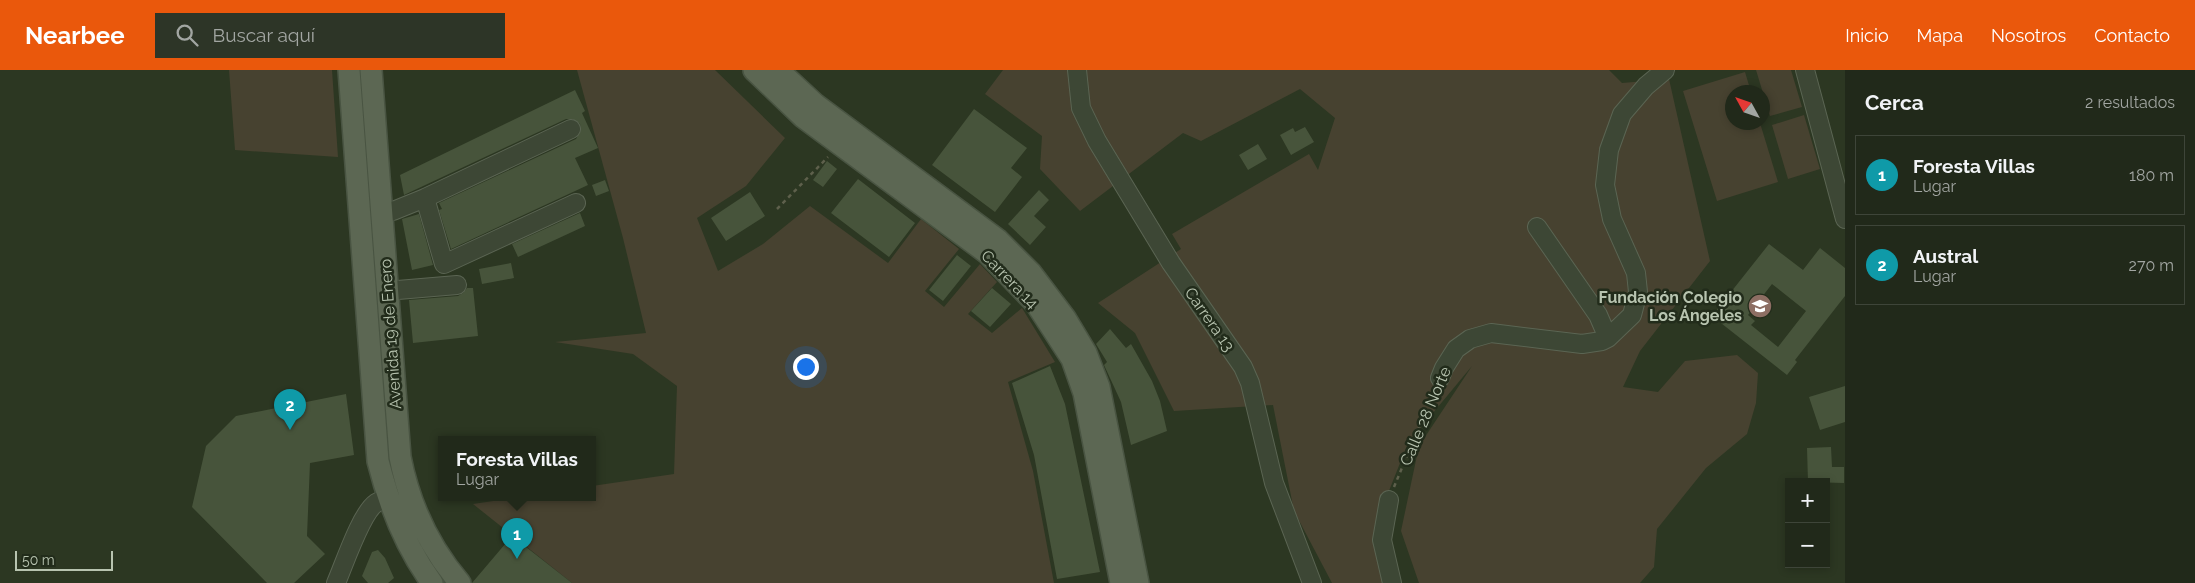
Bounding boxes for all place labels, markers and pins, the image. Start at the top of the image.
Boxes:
place label: Fundación Colegio Los Ángeles [1599,288,1742,325]
school or university icon: Fundación Colegio Los Ángeles [1747,293,1773,319]
pin: 2 [274,389,306,430]
pin: 1 [501,518,533,559]

